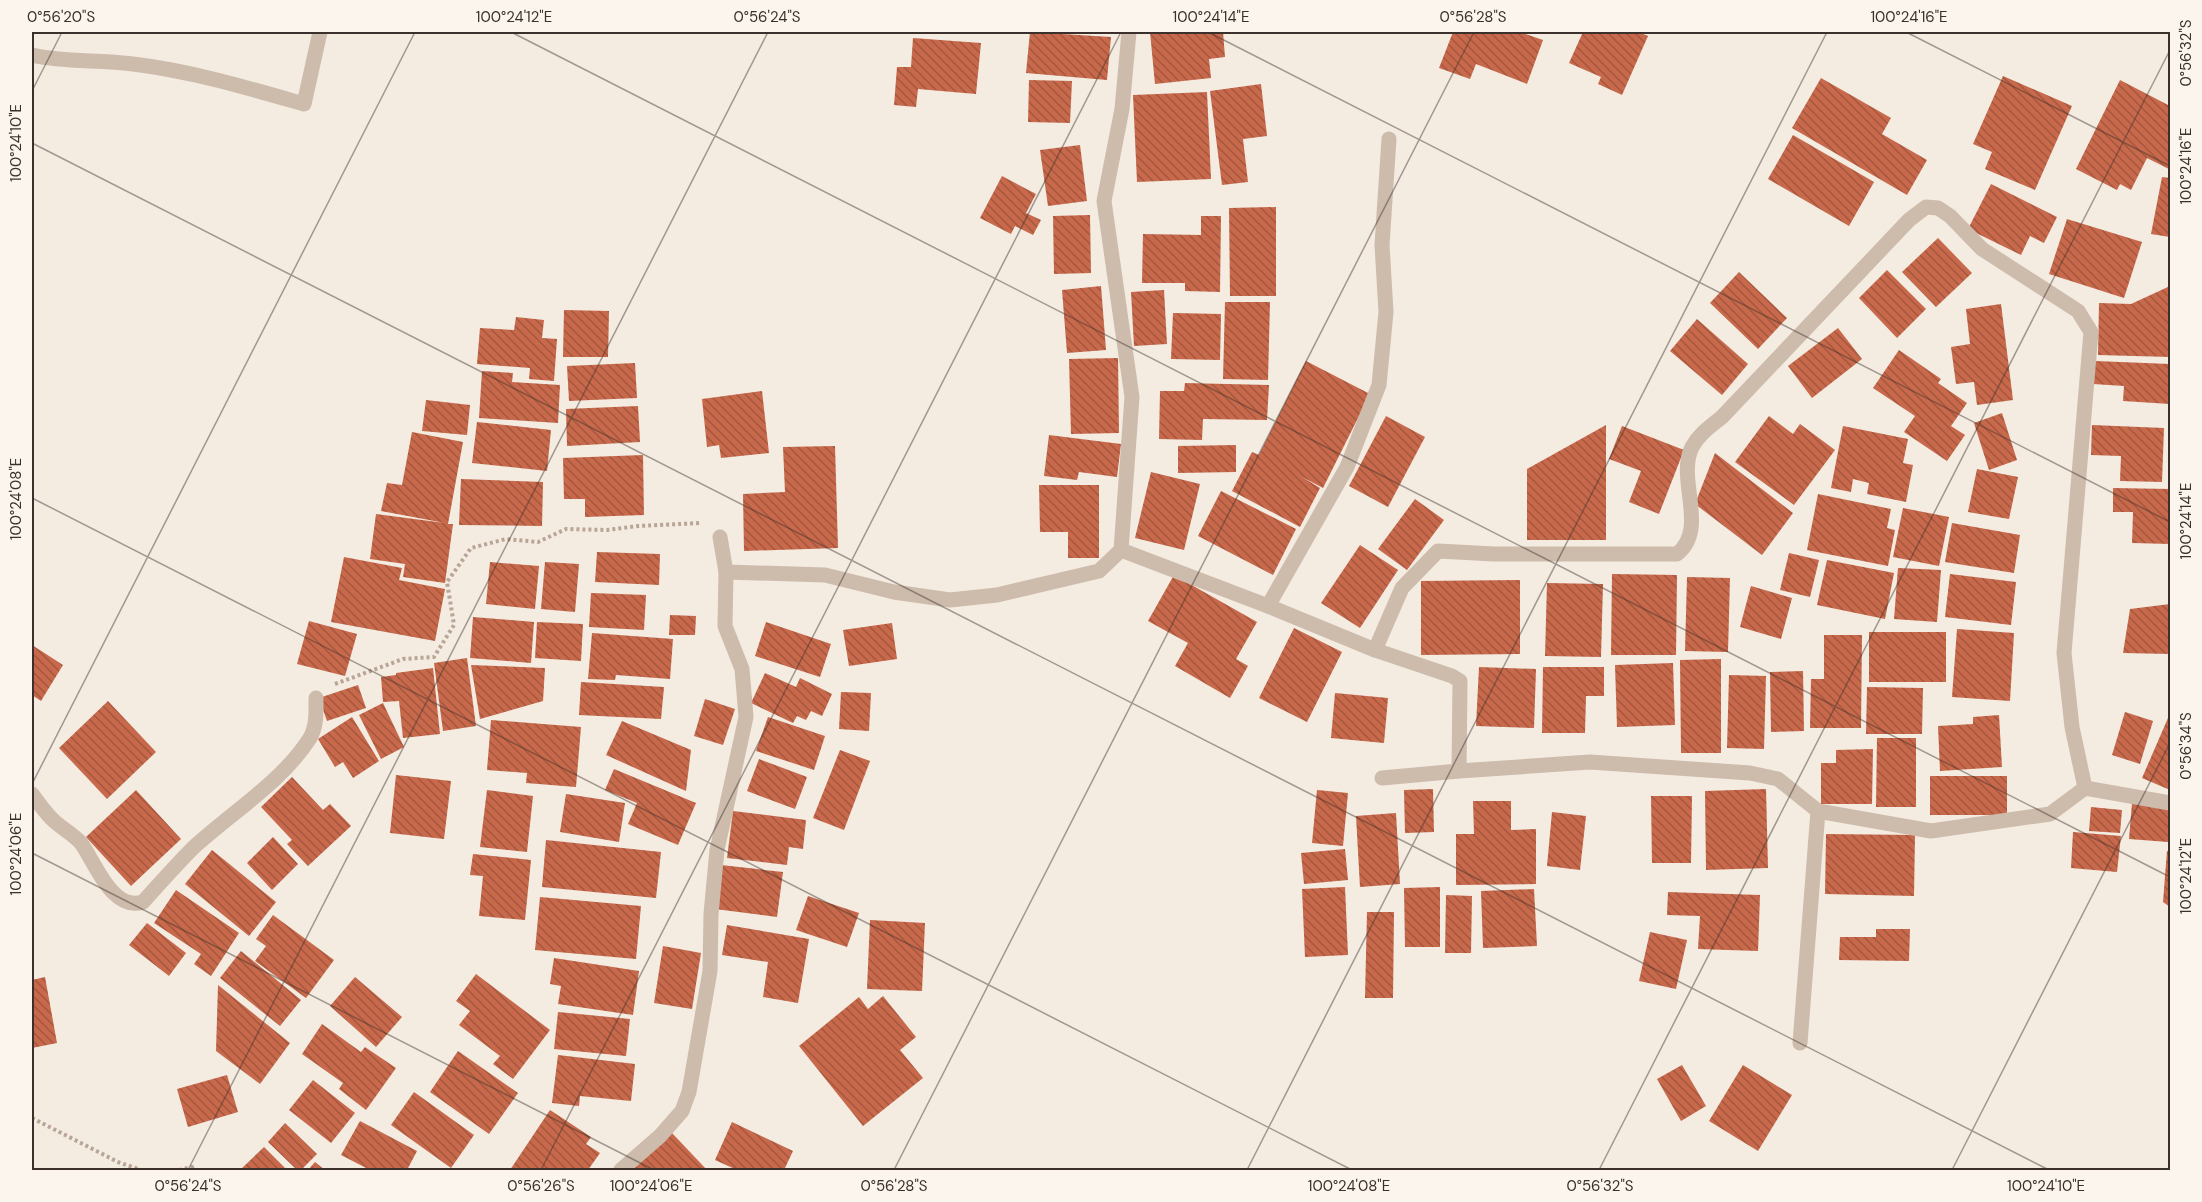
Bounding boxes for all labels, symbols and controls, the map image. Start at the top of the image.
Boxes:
text: 0°56'20"S [27,7,95,27]
text: 100°24'12"E [476,7,552,27]
text: 0°56'24"S [734,7,801,27]
text: 100°24'14"E [1173,7,1249,27]
text: 0°56'28"S [1440,7,1507,27]
text: 100°24'16"E [1870,7,1948,27]
text: 0°56'32"S [2176,19,2196,86]
text: 100°24'10"E [6,104,26,182]
text: 100°24'16"E [2176,127,2196,205]
text: 100°24'08"E [6,458,26,540]
text: 100°24'14"E [2176,483,2196,559]
text: 0°56'34"S [2176,712,2196,780]
text: 100°24'06"E [6,813,26,895]
text: 100°24'12"E [2176,838,2196,914]
text: 0°56'24"S [155,1176,222,1196]
text: 0°56'26"S [507,1176,575,1196]
text: 100°24'06"E [610,1176,692,1196]
text: 0°56'28"S [861,1176,928,1196]
text: 100°24'08"E [1308,1176,1390,1196]
text: 0°56'32"S [1567,1176,1634,1196]
text: 100°24'10"E [2007,1176,2085,1196]

